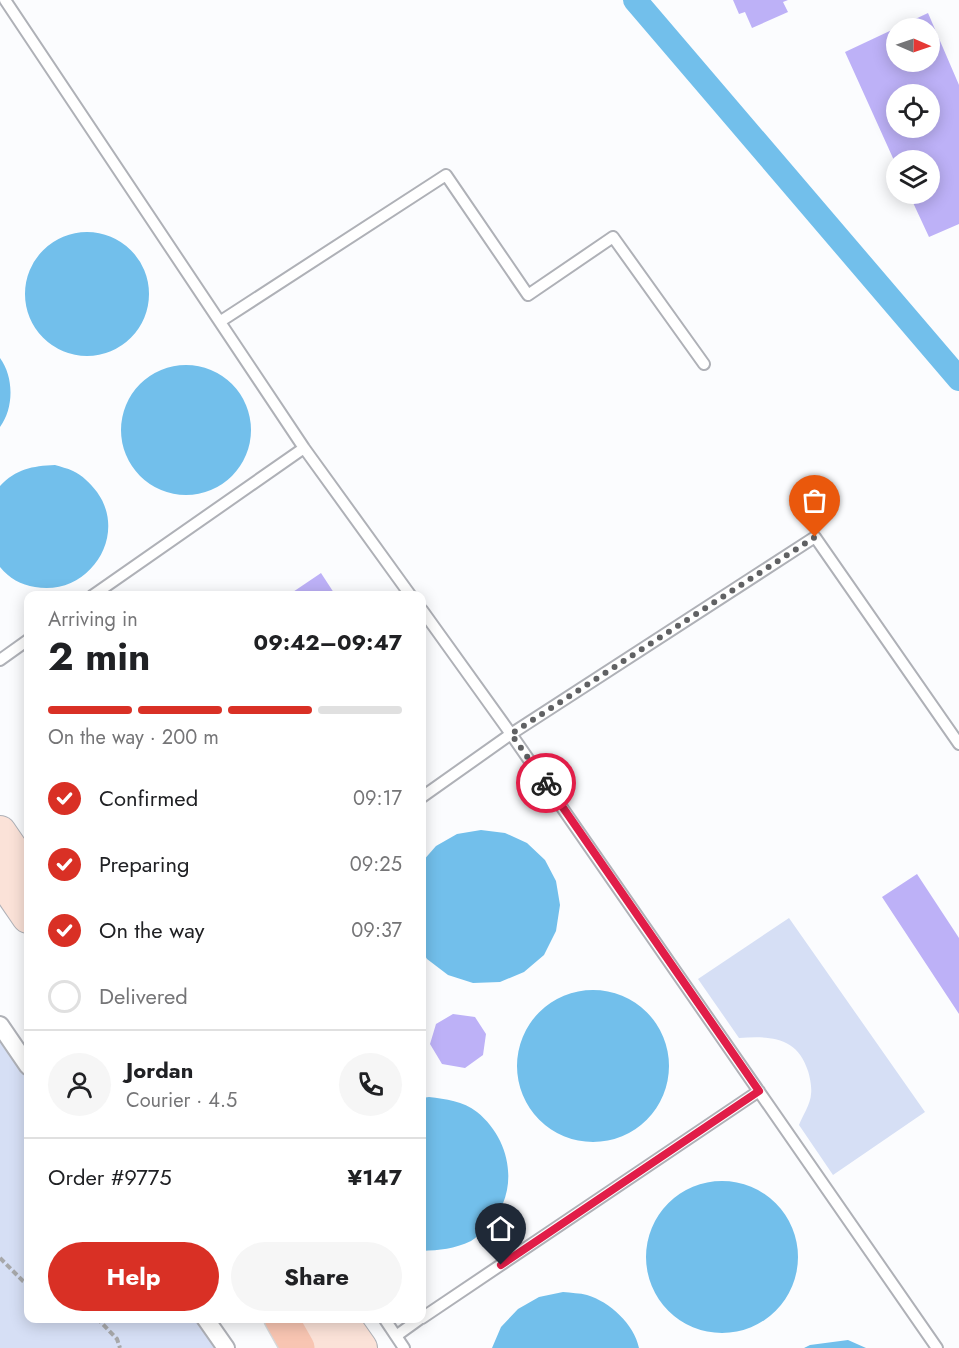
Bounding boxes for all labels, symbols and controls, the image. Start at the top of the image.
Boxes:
north arrow [886,18,940,72]
map controls [886,18,940,204]
button: locate [886,84,940,138]
button: layers [886,150,940,204]
pin [789,475,840,537]
icon: bag [798,484,831,517]
text: Arriving in [48,605,138,634]
text: 09:42–09:47 [254,626,402,658]
text: 2 min [48,628,150,685]
text: On the way · 200 m [48,723,219,752]
courier [516,753,576,813]
icon: bike [530,767,563,800]
icon: check [48,782,81,815]
text: Confirmed [99,782,198,814]
text: 09:17 [353,784,402,813]
icon: check [48,848,81,881]
text: Preparing [99,848,190,880]
text: 09:25 [350,850,402,879]
icon: check [48,914,81,947]
text: On the way [99,914,204,946]
text: 09:37 [351,916,402,945]
text: Delivered [99,980,188,1012]
button: person [48,1053,111,1116]
button: phone [339,1053,402,1116]
text: Jordan [126,1054,193,1086]
text: Courier · 4.5 [126,1086,237,1115]
text: Order #9775 [48,1161,172,1193]
text: ¥147 [347,1161,402,1193]
pin [475,1203,526,1265]
icon: home [484,1212,517,1245]
button: Help [48,1242,219,1311]
button: Share [231,1242,402,1311]

